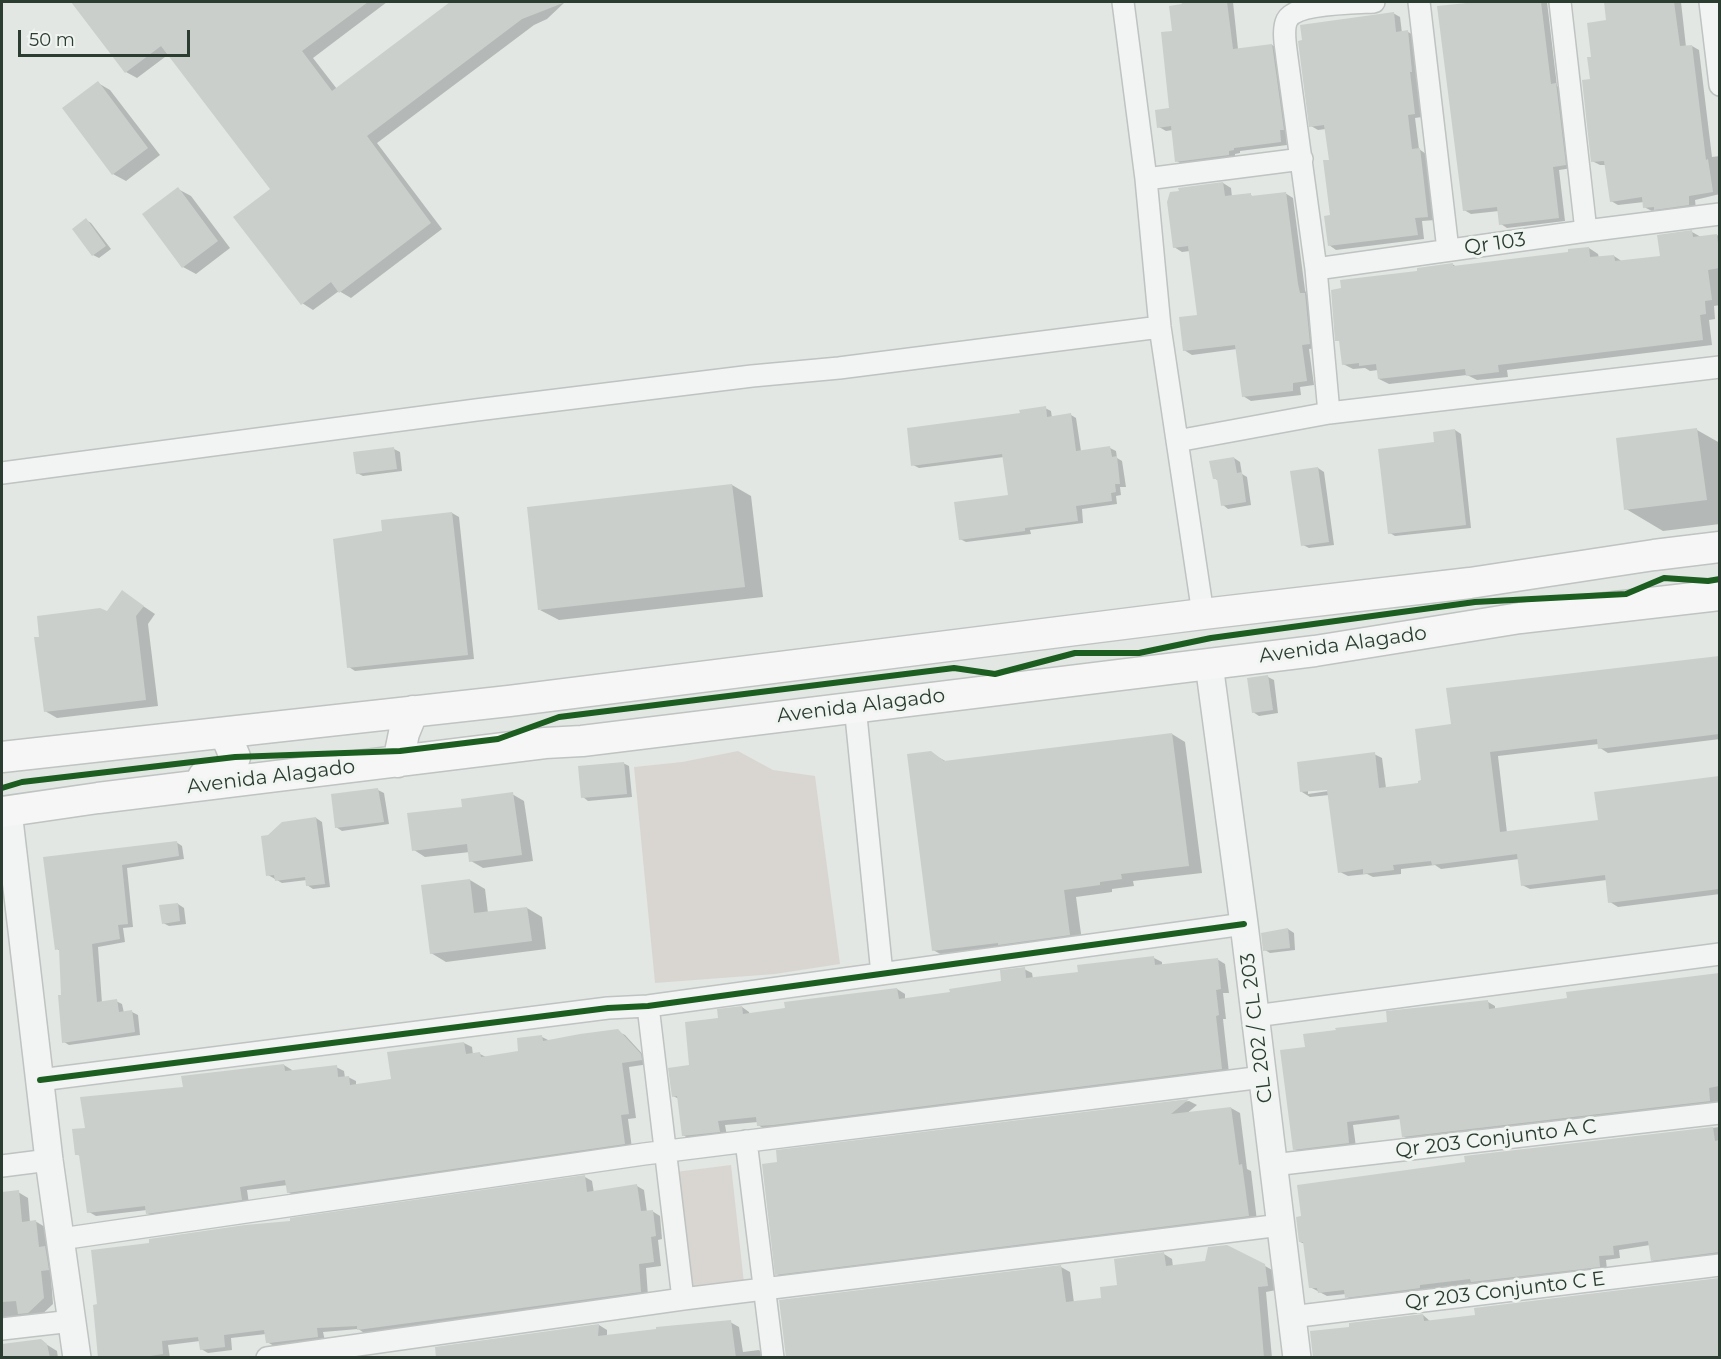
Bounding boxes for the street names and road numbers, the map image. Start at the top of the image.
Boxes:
street label: Qr 103 [1463,228,1527,260]
street label: Avenida Alagado [1258,621,1428,669]
street label: Avenida Alagado [776,684,946,728]
street label: Avenida Alagado [186,755,356,799]
street label: CL 202 / CL 203 [1236,952,1278,1104]
street label: Qr 203 Conjunto A C [1394,1115,1598,1163]
street label: Qr 203 Conjunto C E [1404,1267,1606,1315]

